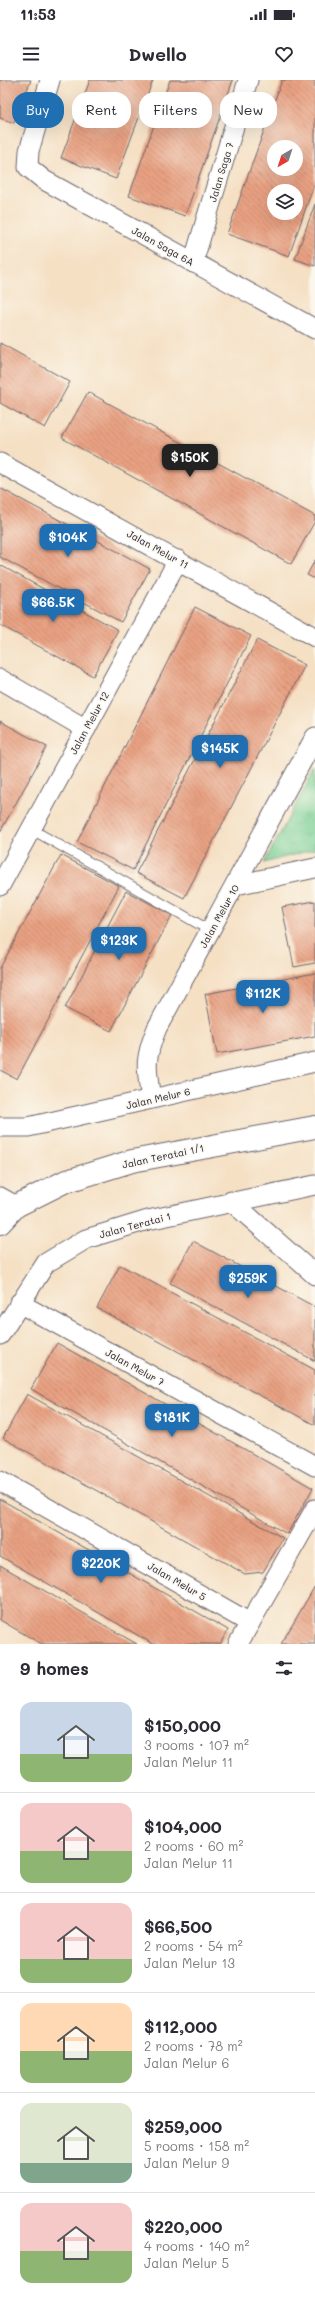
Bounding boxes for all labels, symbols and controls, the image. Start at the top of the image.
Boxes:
text: 11:53 [20,4,56,24]
text: Dwello [128,42,187,66]
icon: menu [20,43,42,65]
icon: heart [273,43,295,65]
chip: Buy [12,92,64,128]
chip: Rent [72,92,131,128]
chip: Filters [139,92,212,128]
chip: New [220,92,277,128]
street label: Jalan Saga 7 [205,140,237,204]
north arrow [267,140,303,176]
map controls [267,140,303,220]
button: layers [267,184,303,220]
street label: Jalan Saga 6A [129,223,197,269]
pin: $150K [162,444,218,478]
text: $150K [171,448,209,465]
pin: $104K [40,524,96,558]
street label: Jalan Melur 11 [125,526,191,572]
text: $104K [49,528,87,545]
pin: $66.5K [20,589,86,623]
text: $66.5K [31,593,75,610]
street label: Jalan Melur 12 [66,689,112,757]
pin: $145K [192,735,248,769]
text: $145K [201,739,239,756]
street label: Jalan Melur 10 [196,882,242,950]
pin: $123K [91,927,147,961]
text: $123K [100,931,138,948]
pin: $112K [235,980,291,1014]
text: $112K [245,984,281,1001]
street label: Jalan Melur 6 [124,1084,192,1112]
street label: Jalan Teratai 1/1 [121,1140,205,1172]
street label: Jalan Teratai 1 [98,1209,172,1241]
pin: $259K [220,1265,276,1299]
text: $259K [228,1269,268,1286]
street label: Jalan Melur 7 [103,1345,167,1389]
pin: $181K [144,1404,200,1438]
text: $181K [154,1408,190,1425]
pin: $220K [73,1550,129,1584]
text: $220K [81,1554,121,1571]
street label: Jalan Melur 5 [145,1559,209,1603]
text: 9 homes [20,1657,89,1679]
icon: filters [273,1657,295,1679]
text: $150,000 [144,1714,221,1736]
icon: home [52,1718,100,1766]
text: 3 rooms · 107 m² [144,1736,249,1753]
text: Jalan Melur 11 [144,1753,233,1770]
text: $104,000 [144,1815,222,1837]
icon: home [52,1819,100,1867]
text: 2 rooms · 60 m² [144,1837,243,1854]
text: Jalan Melur 11 [144,1854,233,1871]
text: $66,500 [144,1915,212,1937]
icon: home [52,1919,100,1967]
text: 2 rooms · 54 m² [144,1937,243,1954]
text: Jalan Melur 13 [144,1954,235,1971]
text: $112,000 [144,2015,217,2037]
icon: home [52,2019,100,2067]
text: 2 rooms · 78 m² [144,2037,243,2054]
text: Jalan Melur 6 [144,2054,229,2071]
text: $259,000 [144,2115,222,2137]
icon: home [52,2119,100,2167]
text: 5 rooms · 158 m² [144,2137,249,2154]
text: Jalan Melur 9 [144,2154,229,2171]
text: $220,000 [144,2215,222,2237]
icon: home [52,2219,100,2267]
text: 4 rooms · 140 m² [144,2237,249,2254]
text: Jalan Melur 5 [144,2254,229,2271]

